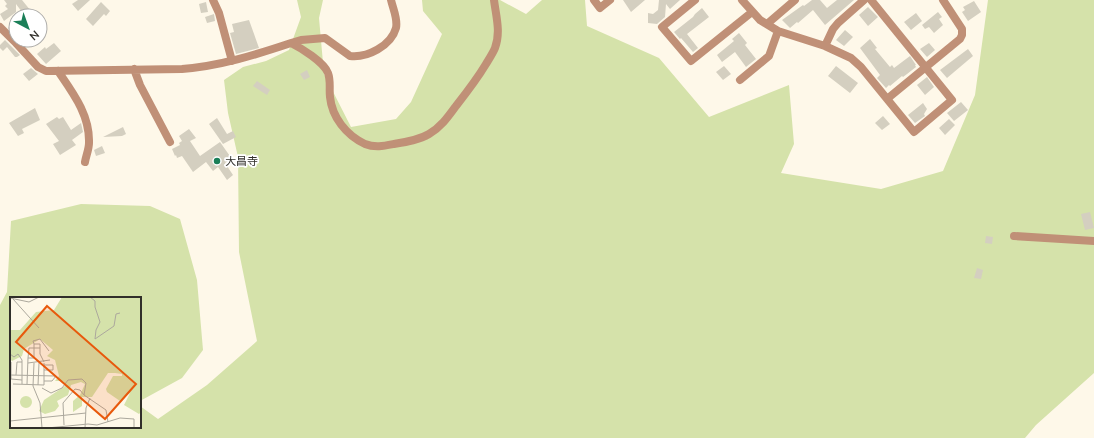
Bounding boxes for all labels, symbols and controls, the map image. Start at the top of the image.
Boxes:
north arrow [8,8,48,48]
text: N [27,28,42,44]
place label: 大昌寺 [225,154,258,168]
marker: 大昌寺 [212,156,222,166]
inset map [10,297,141,428]

